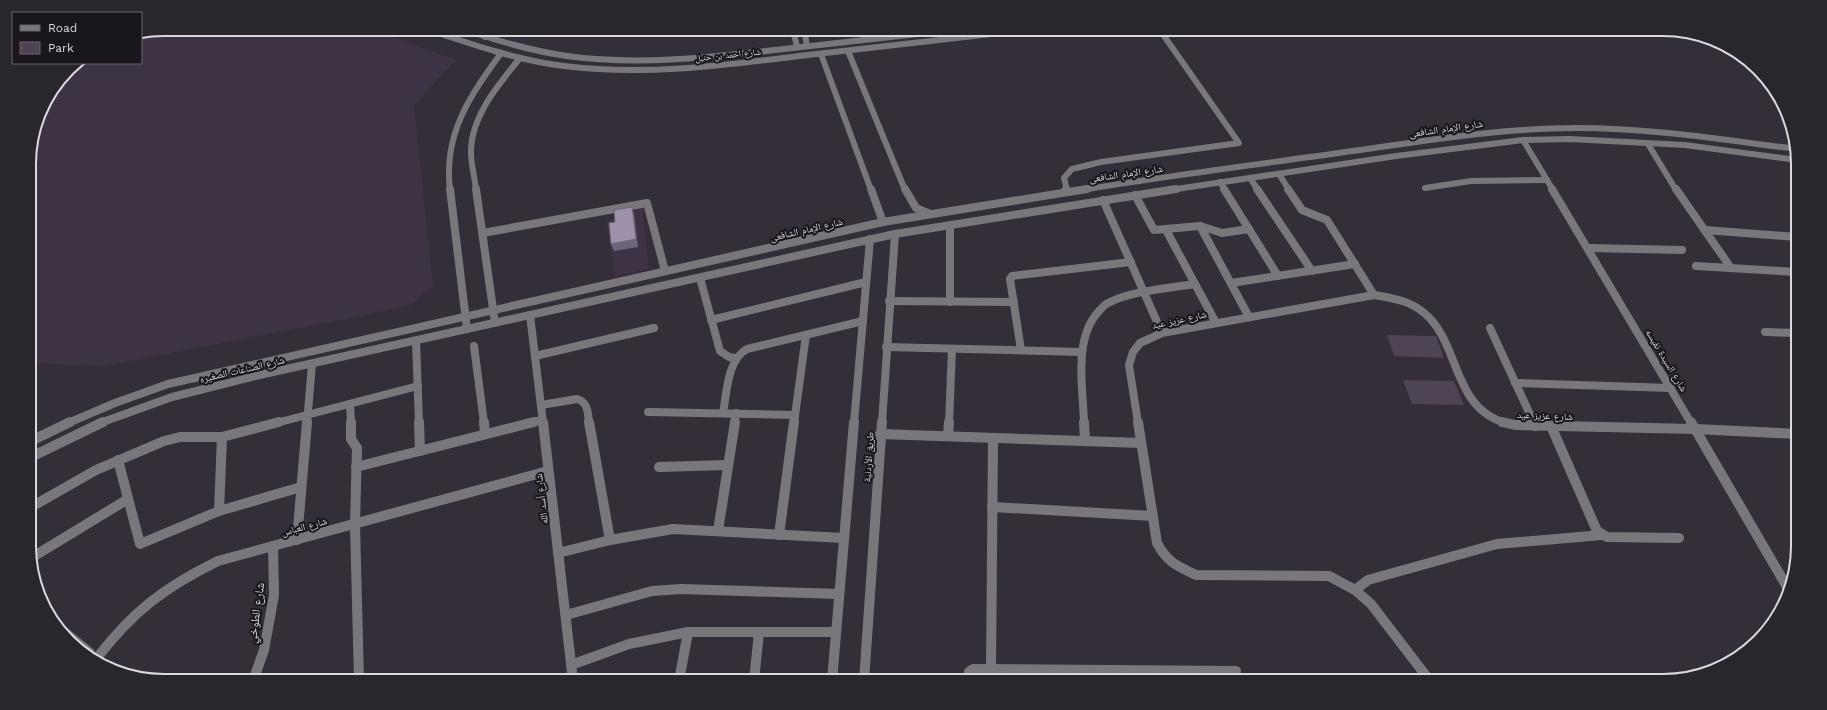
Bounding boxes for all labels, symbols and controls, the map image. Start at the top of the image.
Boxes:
legend [12,12,142,64]
text: Road [48,21,77,35]
text: Park [48,41,74,55]
street label: شارع احمد بن حنبل [695,47,762,64]
street label: شارع الإمام الشافعى [1409,118,1484,141]
street label: شارع الإمام الشافعى [1089,163,1164,186]
street label: شارع الإمام الشافعى [769,216,844,245]
street label: شارع عزيز عيد [1151,308,1208,332]
street label: شارع السيدة نفيسه [1643,327,1690,394]
street label: شارع الصناعات الصغيره [198,354,286,386]
street label: شارع عزيز عيد [1517,409,1573,423]
street label: طريق الأردنية [861,431,877,483]
street label: شارع أسد الله [532,472,551,525]
street label: شارع العباس [280,515,329,539]
street label: شارع الطوخي [245,582,270,645]

